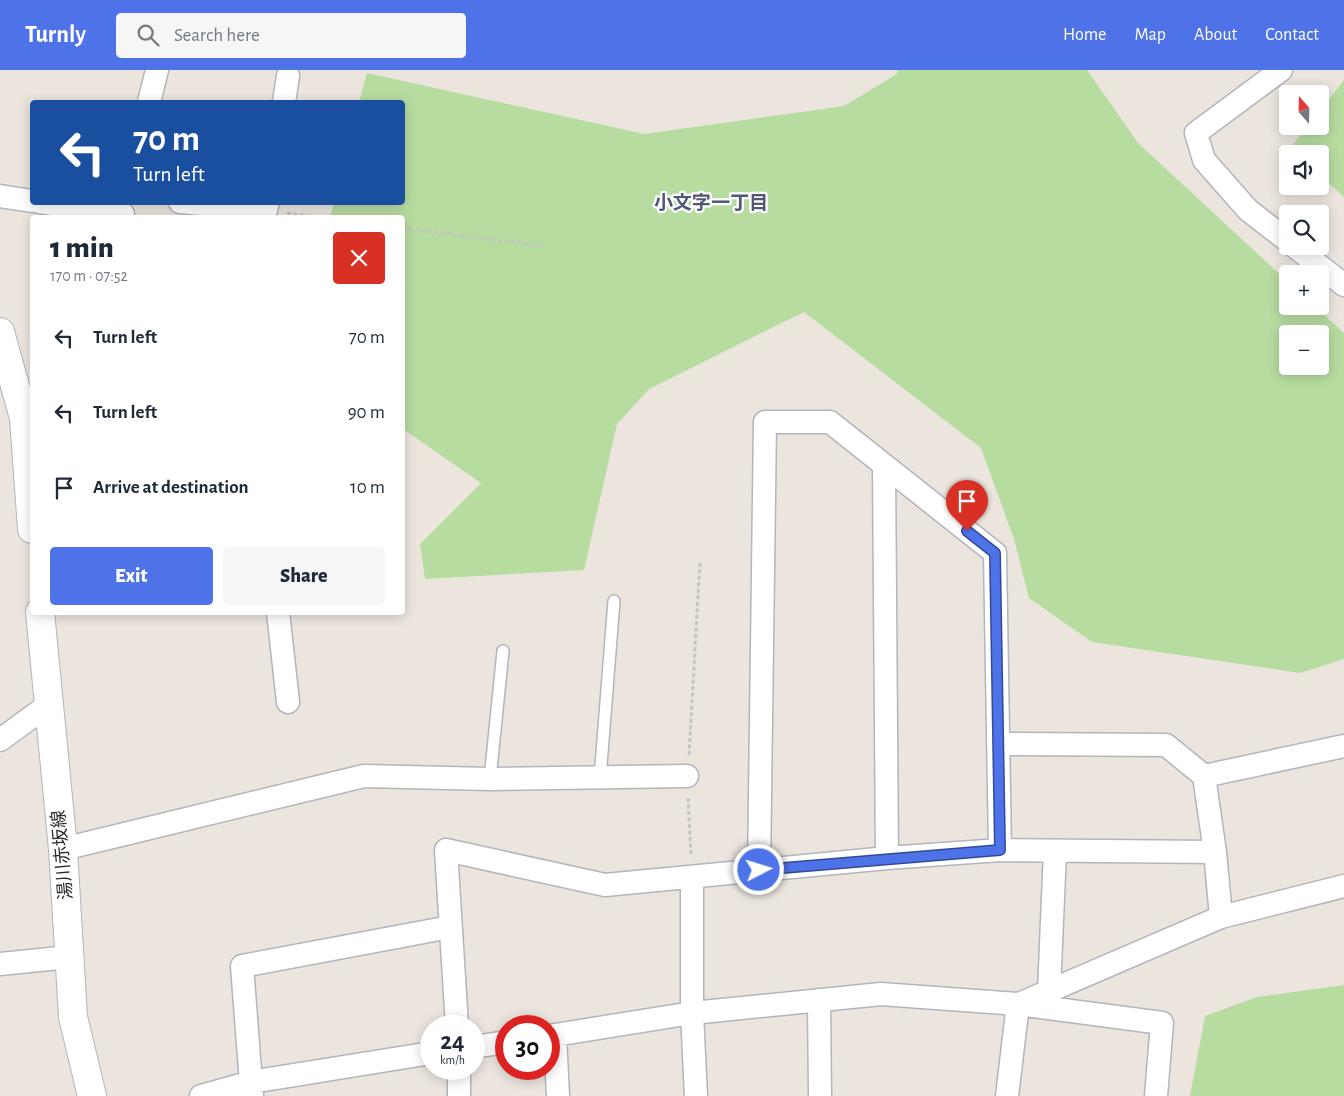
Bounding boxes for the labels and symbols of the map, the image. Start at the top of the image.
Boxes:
north arrow [1279,85,1329,135]
district label: 小文字一丁目 [654,193,768,213]
pin [946,480,988,531]
street label: 湯川赤坂線 [48,809,76,901]
position arrow [732,843,784,895]
speed limit sign: 30 [495,1015,560,1080]

